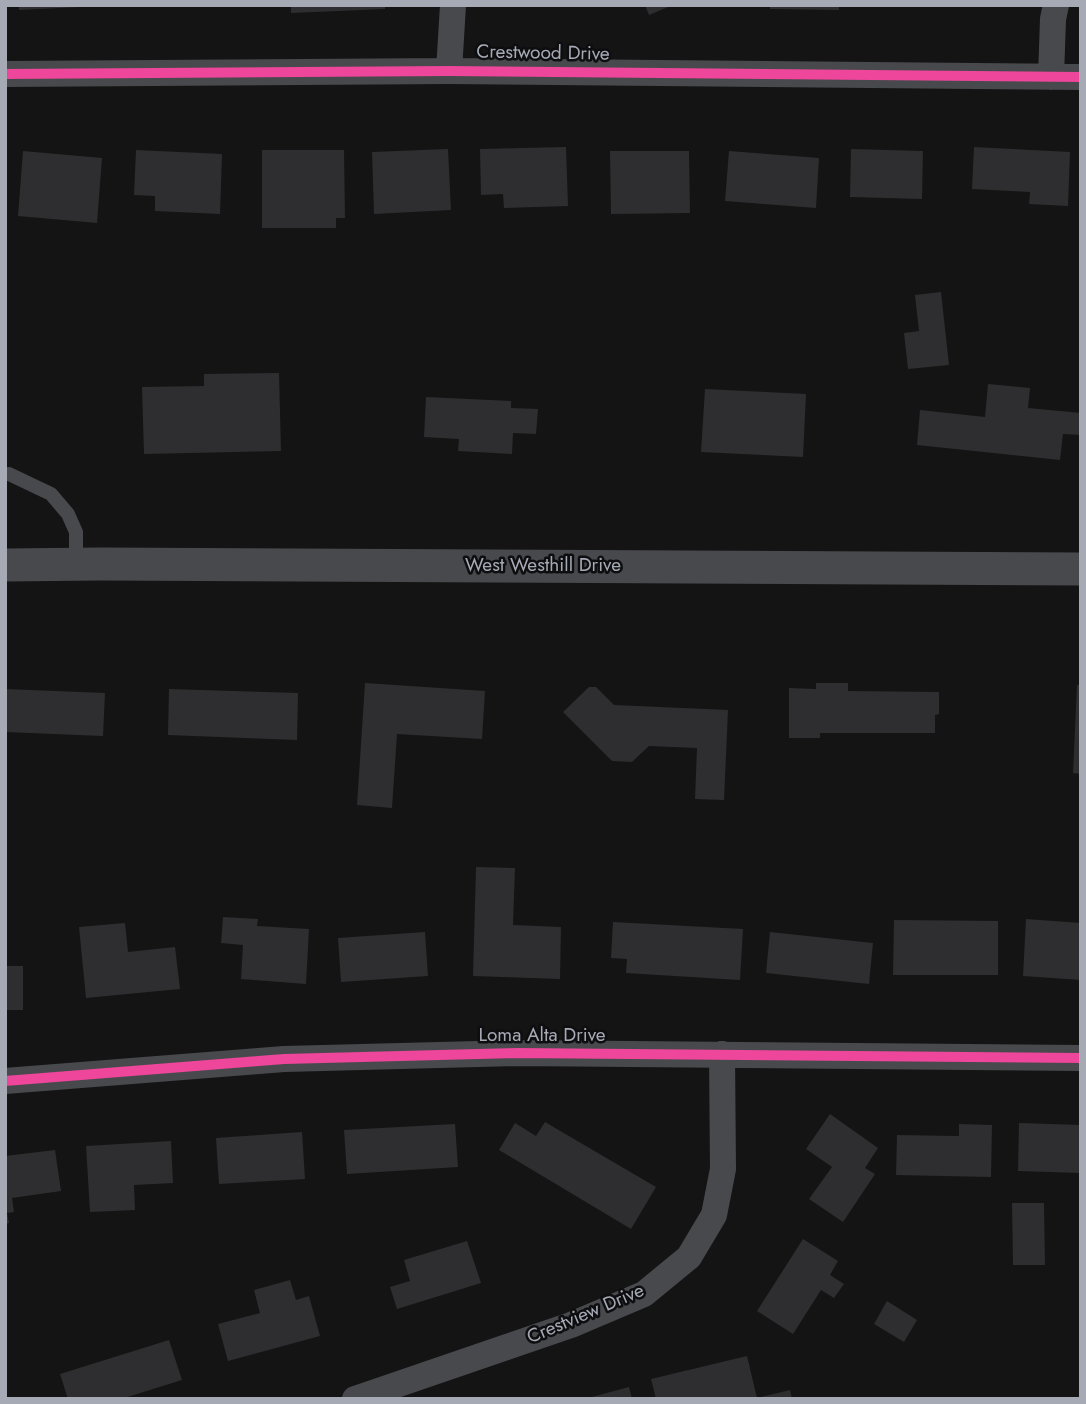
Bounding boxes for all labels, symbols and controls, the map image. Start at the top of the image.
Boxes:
street label: Crestwood Drive [476,41,610,67]
street label: West Westhill Drive [465,555,621,577]
street label: Loma Alta Drive [478,1025,606,1047]
street label: Crestview Drive [524,1280,648,1350]

